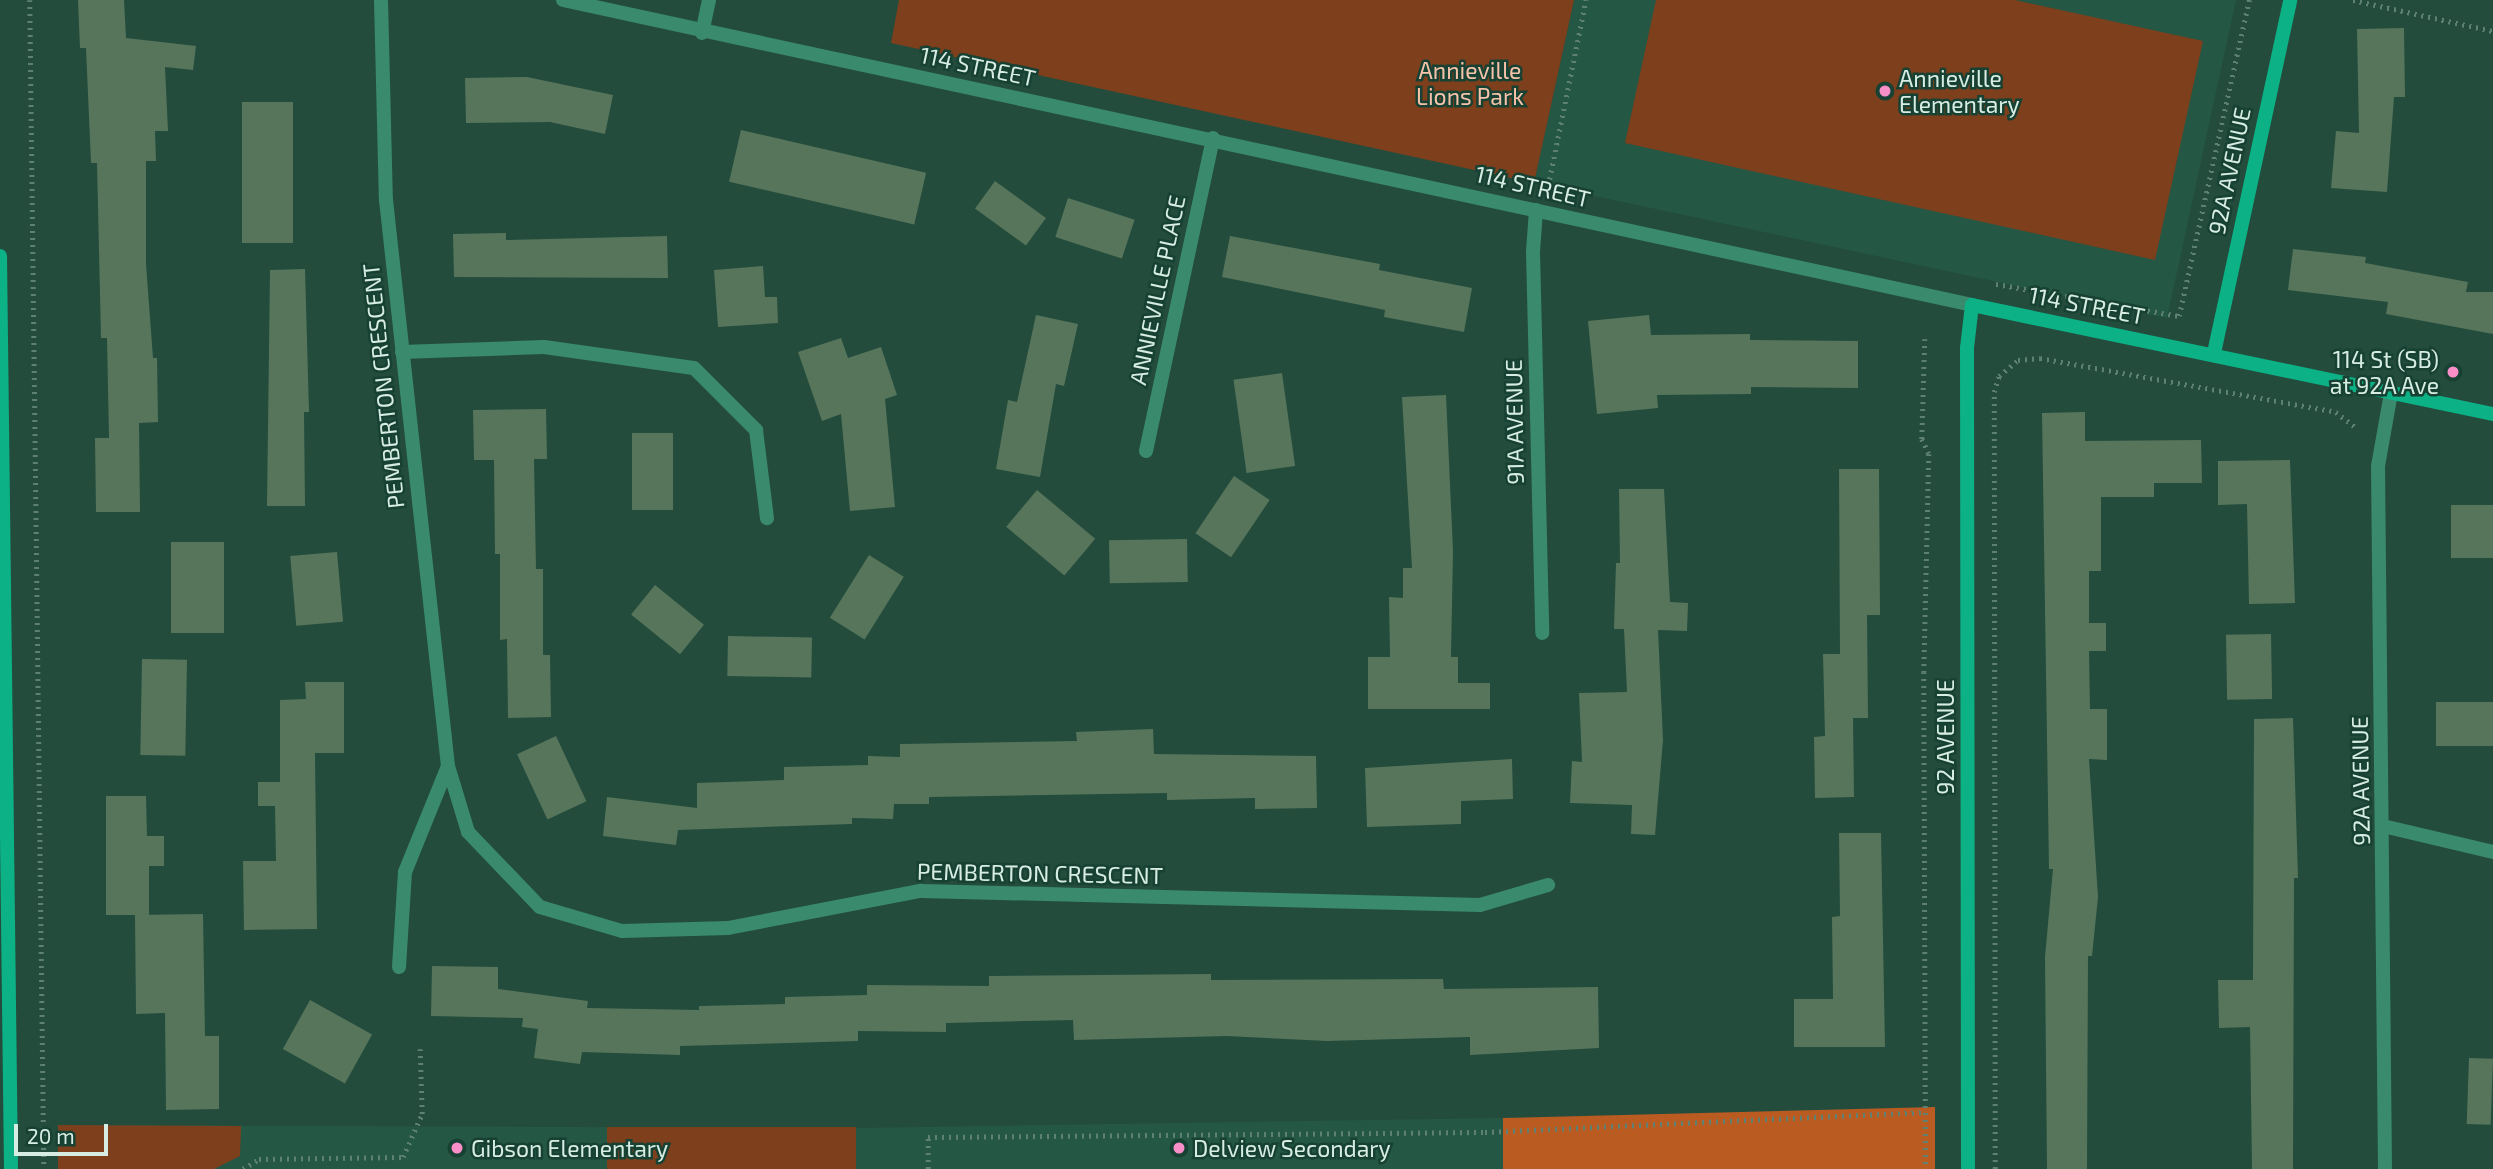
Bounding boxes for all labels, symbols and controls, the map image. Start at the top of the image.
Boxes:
street label: 114 STREET [918,40,1038,92]
park label: Annieville Lions Park [1416,56,1524,110]
place label: Annieville Elementary [1899,64,2020,118]
marker: Annieville Elementary [1877,83,1893,99]
street label: 92A AVENUE [2202,104,2256,238]
street label: 114 STREET [1473,159,1593,213]
street label: ANNIEVILLE PLACE [1123,193,1191,387]
street label: PEMBERTON CRESCENT [356,262,410,510]
street label: 114 STREET [2027,280,2147,330]
place label: 114 St (SB) at 92A Ave [2329,345,2439,399]
street label: 91A AVENUE [1499,358,1529,486]
marker: 114 St (SB) at 92A Ave [2445,364,2461,380]
street label: 92 AVENUE [1931,679,1959,795]
street label: 92A AVENUE [2345,716,2375,846]
street label: PEMBERTON CRESCENT [917,857,1163,889]
scale bar [18,1110,112,1154]
text: 20 m [27,1123,75,1148]
place label: Gibson Elementary [471,1134,668,1162]
place label: Delview Secondary [1193,1134,1391,1162]
marker: Gibson Elementary [449,1140,465,1156]
marker: Delview Secondary [1171,1140,1187,1156]

